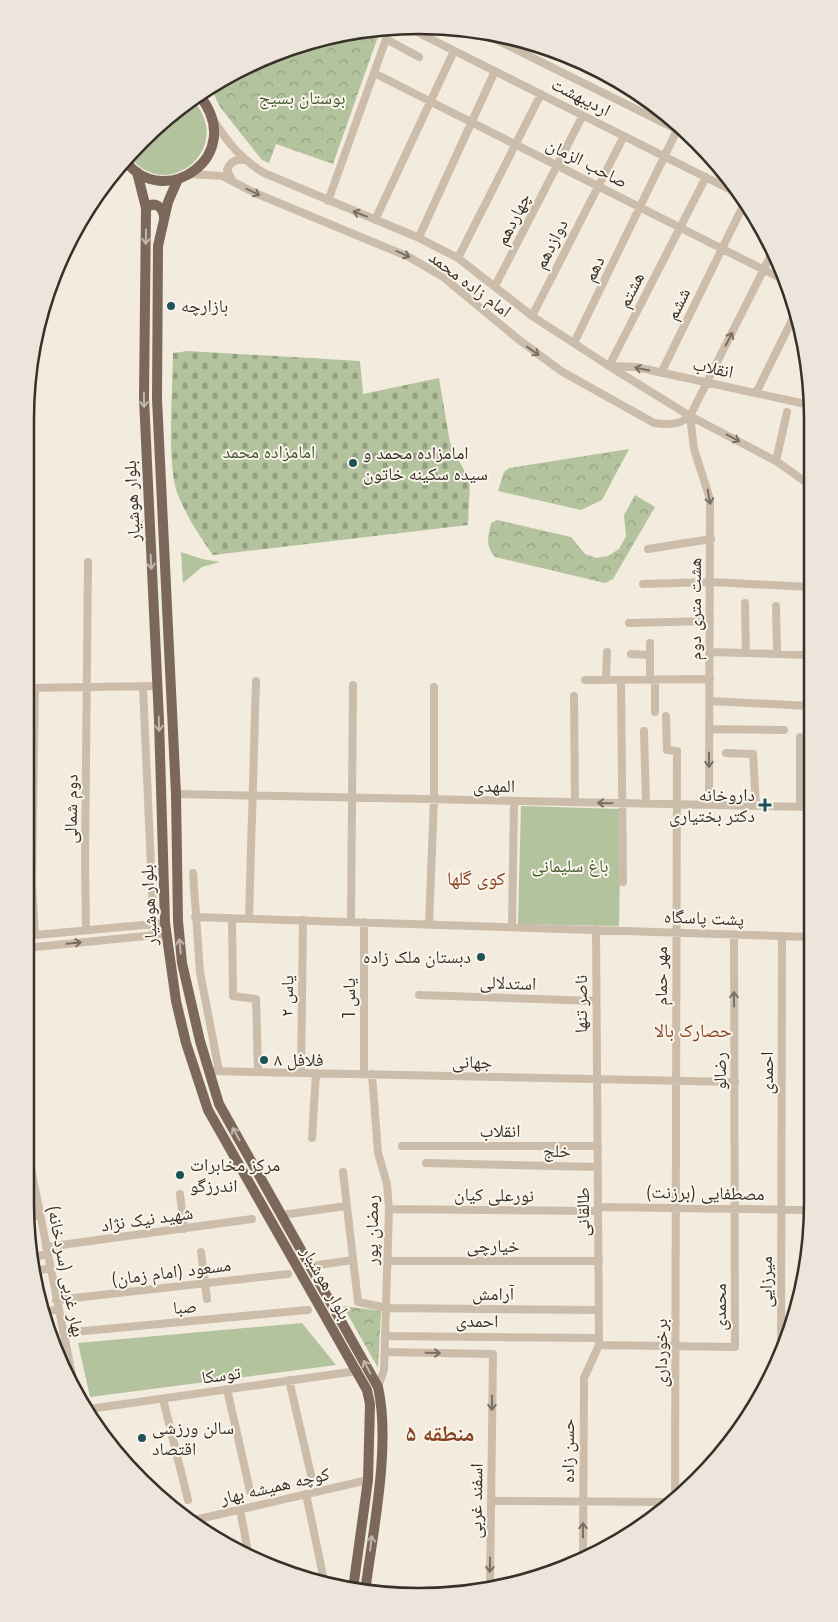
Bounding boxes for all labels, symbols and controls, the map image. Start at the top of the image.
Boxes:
street label: اردیبهشت [548,73,614,121]
park label: بوستان بسیج [259,87,345,110]
street label: صاحب الزمان [543,133,631,193]
one-way arrow [245,187,260,197]
street label: چهاردهم [491,189,536,249]
one-way arrow [353,208,368,218]
street label: دوازدهم [529,215,574,273]
one-way arrow [141,229,151,245]
street label: امام زاده محمد [424,246,516,323]
one-way arrow [395,250,410,260]
street label: دهم [578,252,611,286]
street label: هشتم [613,268,650,312]
street label: ششم [661,284,696,324]
place label: بازارچه [181,295,228,317]
marker: بازارچه [165,300,177,312]
one-way arrow [725,332,734,347]
one-way arrow [526,346,540,356]
street label: انقلاب [691,353,735,383]
one-way arrow [634,363,650,373]
one-way arrow [139,392,149,408]
one-way arrow [726,433,741,443]
park label: امامزاده محمد [223,441,315,463]
place label: امامزاده محمد و سیده سکینه خاتون [363,442,488,485]
marker: امامزاده محمد و سیده سکینه خاتون [347,457,359,469]
street label: بلوار هوشیار [119,460,145,543]
one-way arrow [705,488,714,504]
one-way arrow [147,554,156,570]
street label: هشت متری دوم [684,558,707,660]
one-way arrow [154,716,164,732]
one-way arrow [704,752,714,768]
street label: دوم شمالی [59,774,84,844]
street label: المهدی [473,775,515,797]
place label: داروخانه دکتر بختیاری [669,784,755,827]
one-way arrow [597,798,613,808]
marker: داروخانه دکتر بختیاری [759,799,771,811]
park label: باغ سلیمانی [531,855,609,877]
street label: بلوار هوشیار [136,864,162,947]
district label: کوی گلها [447,867,505,890]
street label: پشت پاسگاه [664,906,744,931]
one-way arrow [65,938,81,948]
one-way arrow [176,938,185,954]
place label: دبستان ملک زاده [363,946,471,968]
street label: مهر حمام [650,946,673,1006]
marker: دبستان ملک زاده [475,951,487,963]
street label: استدلالی [479,971,537,995]
street label: یاس ۲ [276,975,298,1017]
street label: ناصر تنها [570,975,592,1033]
street label: یاس 1 [338,978,360,1018]
one-way arrow [729,991,739,1007]
district label: حصارک بالا [654,1019,732,1042]
place label: فلافل ۸ [274,1049,324,1071]
street label: جهانی [452,1051,492,1073]
street label: رضالو [709,1052,731,1090]
street label: احمدی [756,1052,778,1094]
marker: فلافل ۸ [258,1054,270,1066]
street label: انقلاب [479,1120,521,1142]
one-way arrow [231,1126,241,1141]
street label: خلج [543,1140,571,1163]
place label: مرکز مخابرات اندرزگو [190,1154,280,1197]
marker: مرکز مخابرات اندرزگو [174,1169,186,1181]
street label: مصطفایی (برزنت) [645,1181,765,1205]
street label: نورعلی کیان [454,1183,534,1207]
street label: طالقانی [572,1187,594,1237]
street label: رمضان پور [361,1195,383,1266]
street label: شهید نیک نژاد [100,1202,194,1236]
street label: بهار غربی (سردخانه) [42,1203,90,1339]
street label: خیارچی [466,1235,520,1257]
street label: بلوار هوشیار [296,1241,356,1324]
street label: مسعود (امام زمان) [110,1254,232,1291]
street label: میرزایی [755,1256,777,1308]
street label: آرامش [472,1283,514,1305]
street label: محمدی [709,1283,731,1331]
street label: صبا [172,1295,198,1319]
street label: احمدی [455,1310,499,1332]
street label: برخورداری [650,1319,672,1387]
one-way arrow [425,1348,441,1358]
one-way arrow [362,1360,372,1374]
street label: توسکا [200,1361,242,1389]
one-way arrow [487,1394,497,1410]
place label: سالن ورزشی اقتصاد [152,1417,234,1460]
street label: حسن زاده [557,1419,579,1483]
district label: منطقه ۵ [406,1420,474,1447]
marker: سالن ورزشی اقتصاد [136,1432,148,1444]
street label: کوچه همیشه بهار [217,1463,332,1509]
street label: اسفند غربی [464,1463,488,1539]
one-way arrow [578,1523,588,1539]
one-way arrow [366,1535,376,1551]
one-way arrow [485,1556,495,1573]

